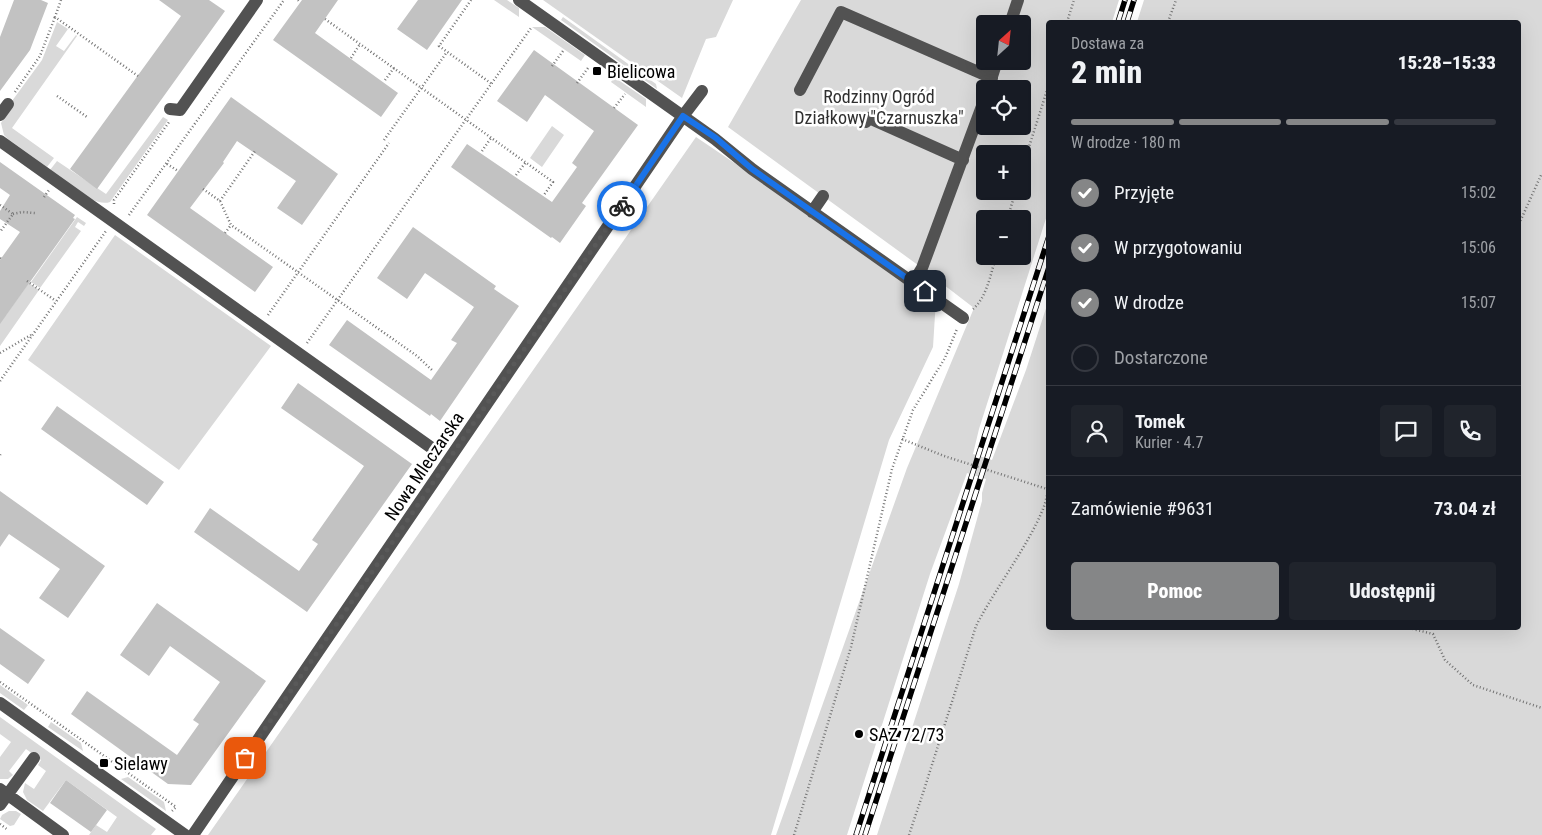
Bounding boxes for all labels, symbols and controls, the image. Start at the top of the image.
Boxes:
north arrow [976,15,1031,70]
map controls [976,15,1031,265]
text: Dostawa za [1071,34,1144,53]
text: 15:28–15:33 [1398,51,1496,74]
text: 2 min [1071,53,1142,91]
place label: Bielicowa [607,61,675,82]
marker: Bielicowa [591,65,603,77]
button: locate [976,80,1031,135]
park label: Rodzinny Ogród Działkowy "Czarnuszka" [794,86,964,128]
text: W drodze · 180 m [1071,133,1181,152]
button: + [976,145,1031,200]
icon: check [1071,179,1099,207]
courier [597,181,647,231]
text: Przyjęte [1114,181,1174,204]
text: 15:02 [1461,183,1496,202]
icon: bike [608,192,636,220]
button: − [976,210,1031,265]
icon: check [1071,234,1099,262]
text: W przygotowaniu [1114,236,1242,259]
text: 15:06 [1461,238,1496,257]
pin [904,270,946,312]
icon: home [911,277,939,305]
icon: check [1071,289,1099,317]
text: W drodze [1114,291,1184,314]
text: 15:07 [1461,293,1496,312]
text: Dostarczone [1114,346,1208,369]
button: person [1071,405,1123,457]
button: chat [1380,405,1432,457]
button: phone [1444,405,1496,457]
street label: Nowa Mleczarska [380,408,468,524]
text: Tomek [1135,410,1185,433]
text: Kurier · 4.7 [1135,433,1203,452]
text: Zamówienie #9631 [1071,497,1214,520]
text: 73.04 zł [1434,497,1496,520]
button: Pomoc [1071,562,1279,620]
button: Udostępnij [1289,562,1496,620]
place label: SAZ 72/73 [869,724,944,745]
marker: SAZ 72/73 [853,728,865,740]
pin [224,737,266,779]
icon: bag [231,744,259,772]
place label: Sielawy [114,753,168,774]
marker: Sielawy [98,757,110,769]

